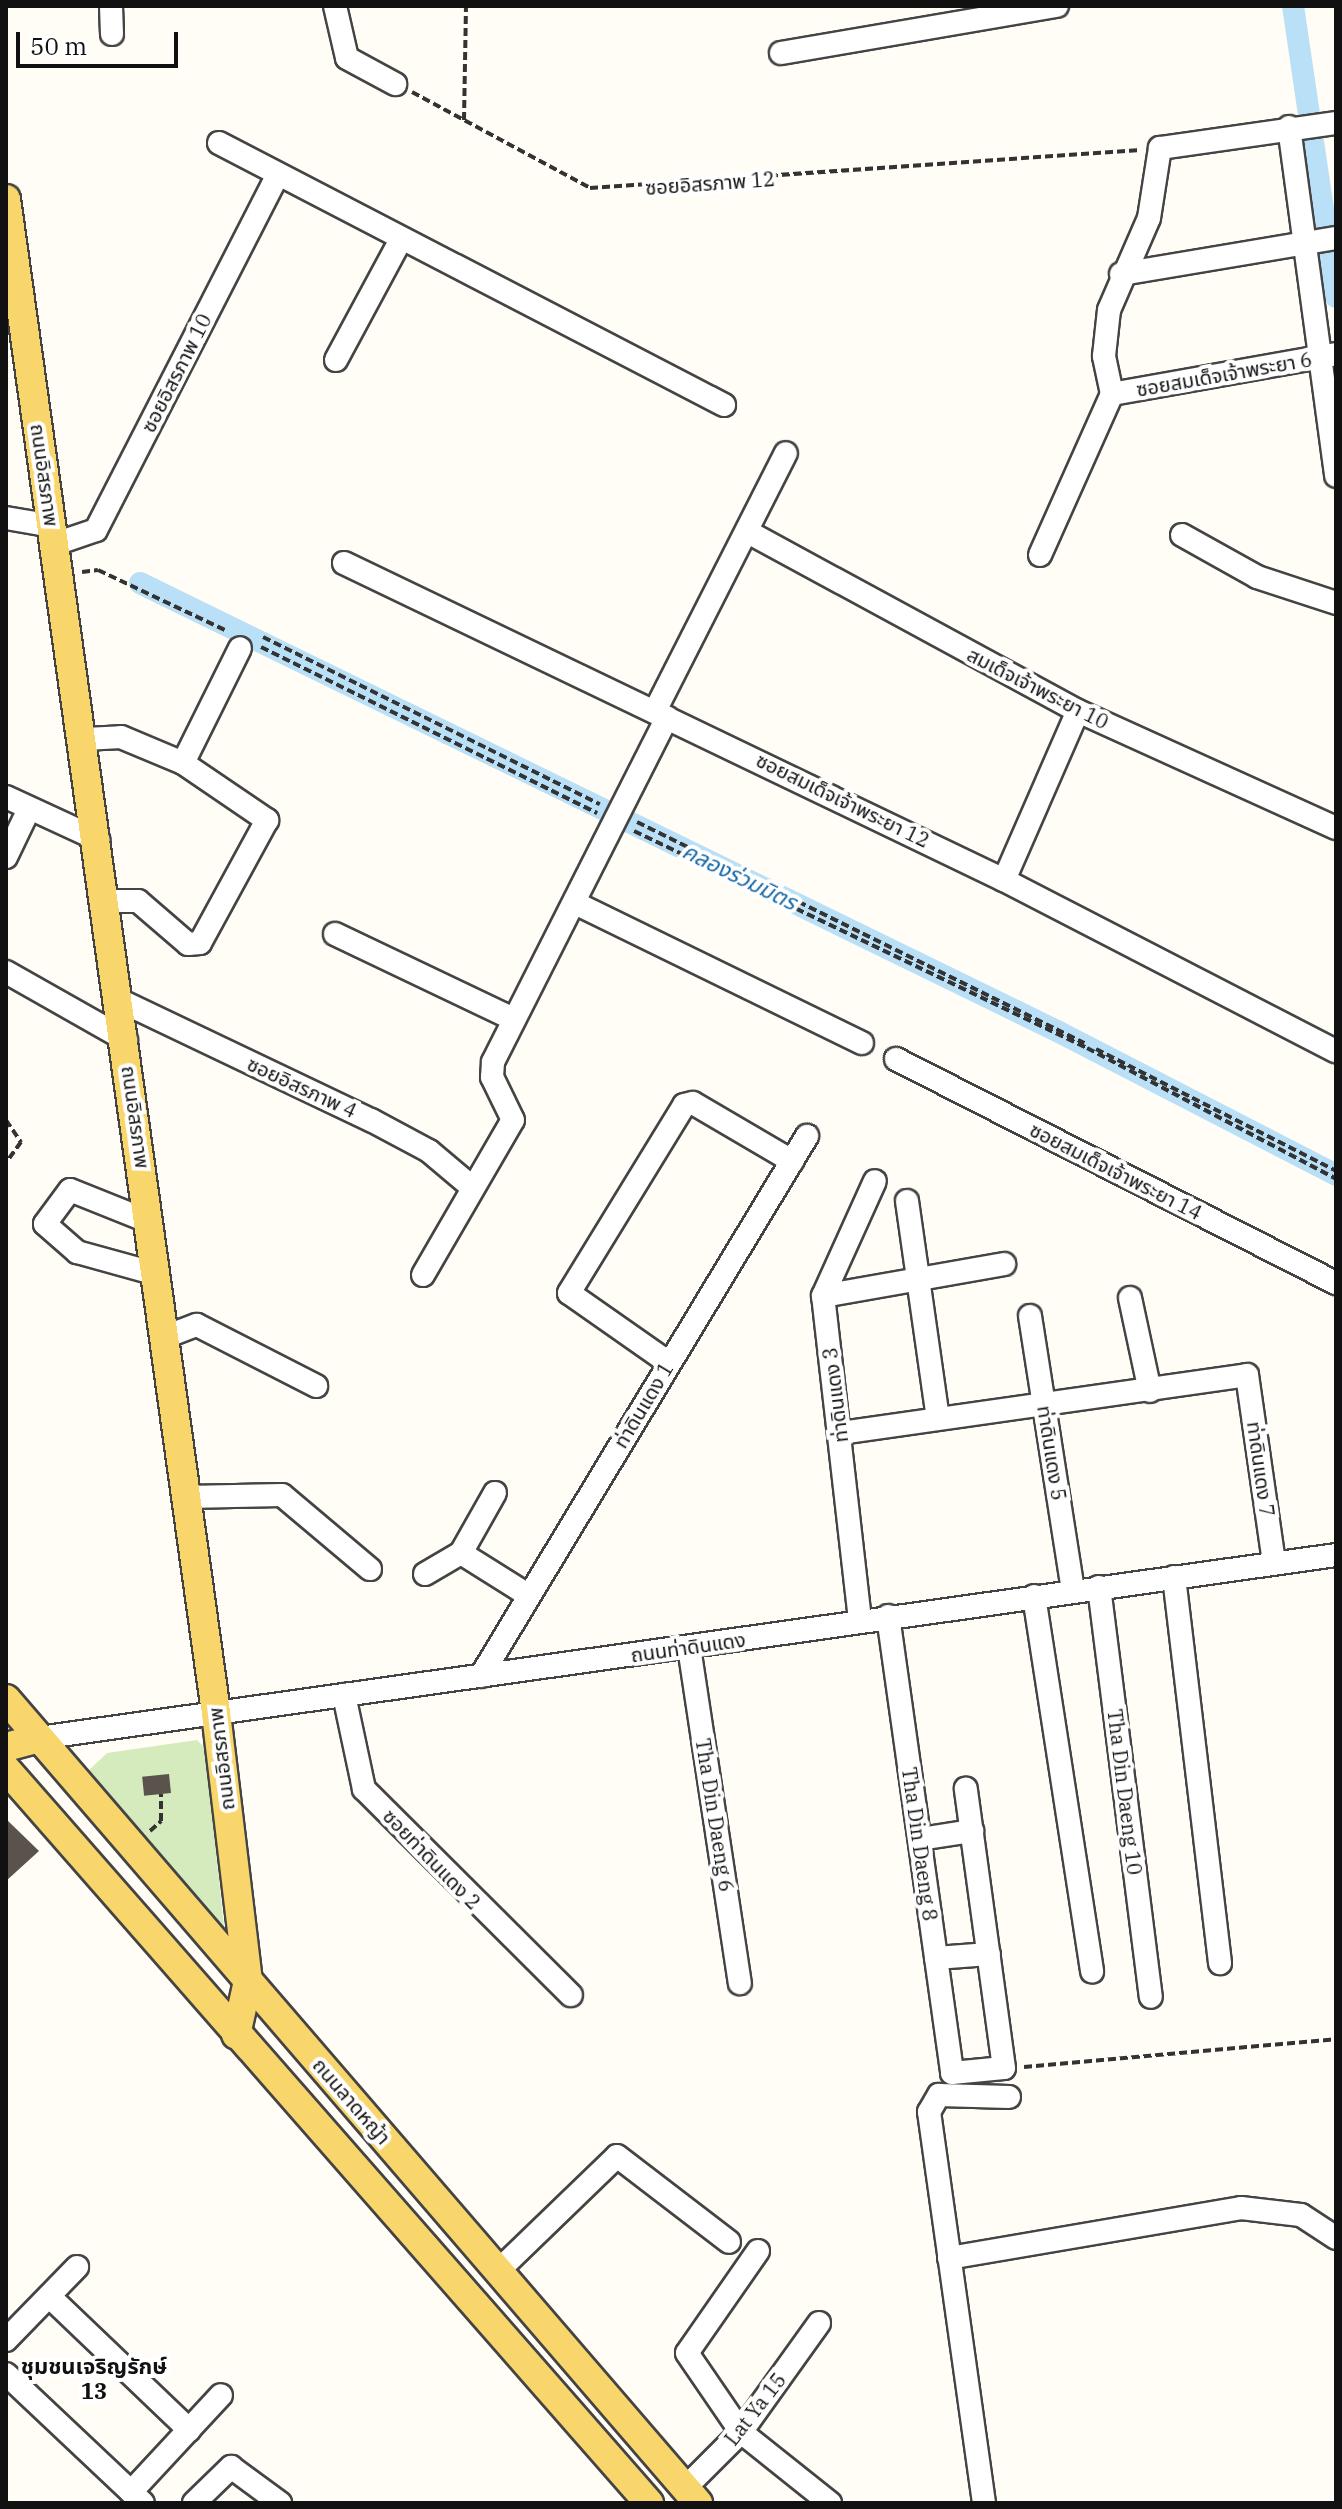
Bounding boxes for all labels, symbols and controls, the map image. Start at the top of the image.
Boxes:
scale bar [20,16,182,66]
text: 50 m [30,30,87,62]
street label: ซอยอิสรภาพ 12 [644,166,776,200]
street label: ซอยอิสรภาพ 10 [136,310,216,436]
street label: ซอยสมเด็จเจ้าพระยา 6 [1134,347,1314,401]
street label: ถนนอิสรภาพ [26,422,64,528]
street label: สมเด็จเจ้าพระยา 10 [963,642,1113,734]
street label: ซอยสมเด็จเจ้าพระยา 12 [752,748,934,852]
water label: คลองร่วมมิตร [679,837,801,915]
street label: ซอยอิสรภาพ 4 [244,1051,360,1123]
street label: ถนนอิสรภาพ [117,1064,155,1170]
street label: ซอยสมเด็จเจ้าพระยา 14 [1026,1117,1206,1225]
street label: ท่าดินแดง 3 [817,1346,853,1444]
street label: ท่าดินแดง 1 [608,1358,678,1452]
street label: ท่าดินแดง 5 [1033,1404,1071,1502]
street label: ท่าดินแดง 7 [1242,1420,1280,1518]
street label: ถนนท่าดินแดง [629,1627,747,1667]
street label: ถนนอิสรภาพ [203,1706,239,1812]
street label: Tha Din Daeng 10 [1103,1708,1147,1876]
street label: Tha Din Daeng 6 [691,1737,739,1893]
street label: Tha Din Daeng 8 [897,1766,943,1922]
street label: ซอยท่าดินแดง 2 [378,1804,486,1914]
street label: ถนนลาดหญ้า [308,2053,396,2149]
district label: ชุมชนเจริญรักษ์ 13 [21,2352,167,2404]
street label: Lat Ya 15 [719,2368,791,2450]

